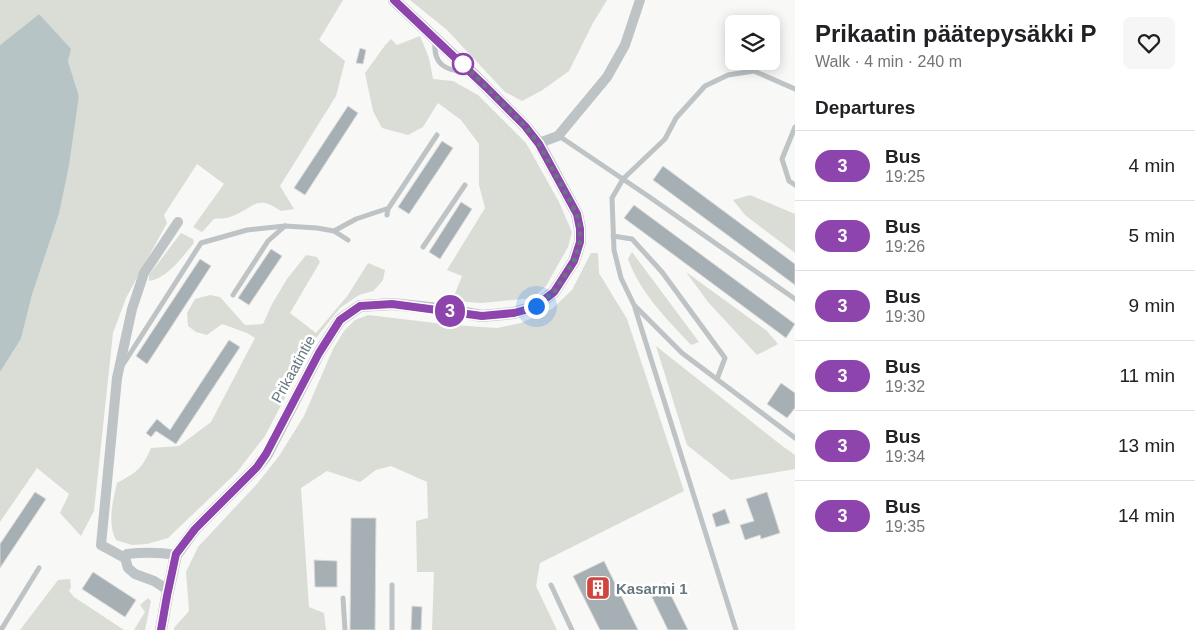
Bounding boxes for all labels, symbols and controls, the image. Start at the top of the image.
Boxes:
map controls [725,15,780,70]
button: layers [725,15,780,70]
button: heart [1123,17,1175,69]
text: Prikaatin päätepysäkki P [815,20,1096,47]
unlabelled marker [452,53,474,75]
text: Walk · 4 min · 240 m [815,53,962,70]
text: Departures [815,97,915,118]
text: Bus [885,146,921,167]
text: 4 min [1129,155,1175,176]
text: 3 [837,156,848,176]
text: 19:25 [885,168,925,185]
text: Bus [885,216,921,237]
text: 5 min [1129,225,1175,246]
text: 3 [837,226,848,246]
text: 19:26 [885,238,925,255]
text: Bus [885,286,921,307]
your location [524,294,549,319]
line badge: 3 [434,295,466,327]
text: 9 min [1129,295,1175,316]
text: 3 [837,296,848,316]
text: 3 [445,301,455,321]
text: 19:30 [885,308,925,325]
street label: Prikaatintie [268,332,318,406]
text: Bus [885,356,921,377]
text: 11 min [1119,365,1175,386]
text: 3 [837,366,848,386]
text: 19:32 [885,378,925,395]
text: Bus [885,426,921,447]
text: 13 min [1118,435,1175,456]
text: 3 [837,436,848,456]
text: 19:34 [885,448,925,465]
text: Bus [885,496,921,517]
text: 14 min [1118,505,1175,526]
text: 3 [837,506,848,526]
text: 19:35 [885,518,925,535]
building icon: Kasarmi 1 [585,575,611,601]
place label: Kasarmi 1 [616,580,688,597]

